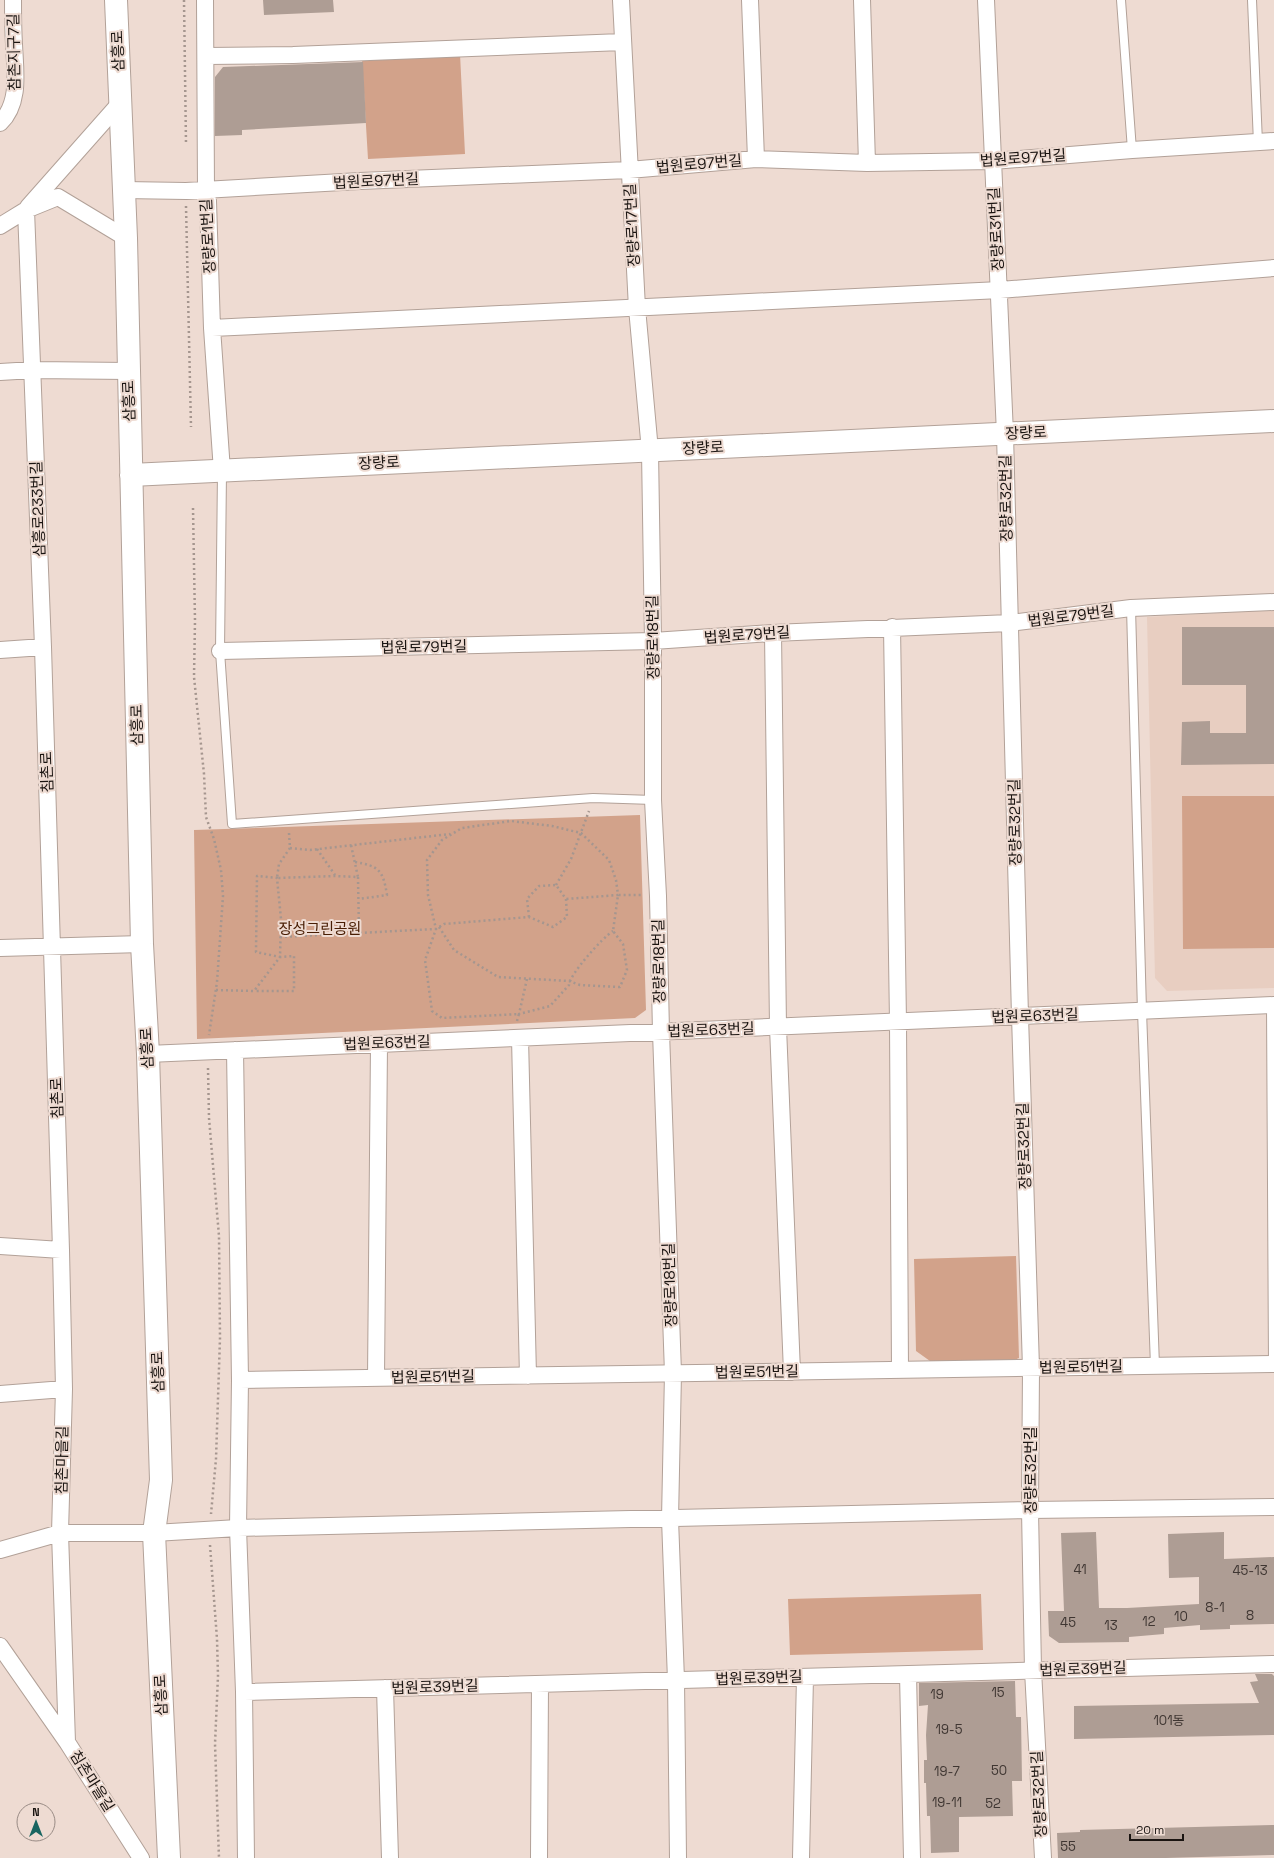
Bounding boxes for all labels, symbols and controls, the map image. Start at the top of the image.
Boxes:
street label: 참촌지구7길 [3,13,24,91]
street label: 삼흥로 [107,30,128,72]
street label: 법원로97번길 [979,145,1067,170]
street label: 법원로97번길 [655,150,743,177]
street label: 법원로97번길 [332,169,420,192]
street label: 장량로17번길 [620,183,643,267]
street label: 장량로31번길 [984,187,1007,272]
street label: 장량로1번길 [196,198,219,274]
street label: 삼흥로 [118,380,139,422]
street label: 장량로 [1005,422,1047,443]
street label: 장량로 [682,437,724,458]
street label: 장량로 [358,452,400,473]
street label: 장량로32번길 [995,454,1016,542]
street label: 삼흥로233번길 [26,461,49,557]
street label: 장량로18번길 [642,595,663,679]
street label: 법원로79번길 [1027,601,1115,630]
street label: 법원로79번길 [703,622,791,647]
street label: 법원로79번길 [381,636,467,657]
street label: 삼흥로 [127,704,146,746]
street label: 침촌로 [36,751,57,793]
street label: 장량로32번길 [1004,778,1025,866]
park label: 장성그린공원 [279,919,361,938]
street label: 장량로18번길 [648,919,669,1003]
street label: 법원로63번길 [991,1004,1079,1027]
street label: 법원로63번길 [667,1018,755,1041]
street label: 삼흥로 [136,1027,157,1069]
street label: 법원로63번길 [343,1031,431,1054]
street label: 침촌로 [46,1077,67,1119]
street label: 장량로32번길 [1012,1102,1035,1190]
street label: 장량로18번길 [659,1242,680,1328]
street label: 삼흥로 [147,1351,168,1393]
street label: 법원로51번길 [1039,1356,1123,1377]
street label: 법원로51번길 [715,1361,799,1382]
street label: 법원로51번길 [391,1366,475,1387]
street label: 침촌마을길 [51,1425,72,1495]
street label: 장량로32번길 [1021,1426,1040,1514]
house number: 41 [1073,1561,1087,1578]
house number: 45-13 [1232,1562,1268,1579]
house number: 8-1 [1205,1599,1225,1616]
house number: 8 [1246,1607,1254,1624]
house number: 10 [1174,1608,1188,1625]
house number: 12 [1142,1613,1156,1630]
house number: 45 [1060,1614,1076,1631]
house number: 13 [1104,1617,1118,1634]
street label: 법원로39번길 [1039,1657,1127,1680]
street label: 법원로39번길 [715,1666,803,1689]
street label: 삼흥로 [150,1674,171,1716]
street label: 법원로39번길 [391,1675,479,1698]
house number: 15 [991,1684,1005,1701]
house number: 19 [930,1686,944,1703]
house number: 101동 [1153,1712,1185,1729]
house number: 19-5 [935,1721,963,1738]
street label: 침촌마을길 [66,1746,119,1815]
street label: 장량로32번길 [1027,1750,1050,1838]
house number: 50 [991,1762,1007,1779]
house number: 19-7 [934,1763,960,1780]
house number: 19-11 [932,1794,962,1811]
house number: 52 [985,1795,1001,1812]
north arrow [16,1802,56,1842]
text: N [32,1805,40,1819]
scale bar [1130,1816,1183,1842]
text: 20 m [1136,1822,1164,1838]
house number: 55 [1060,1838,1076,1855]

